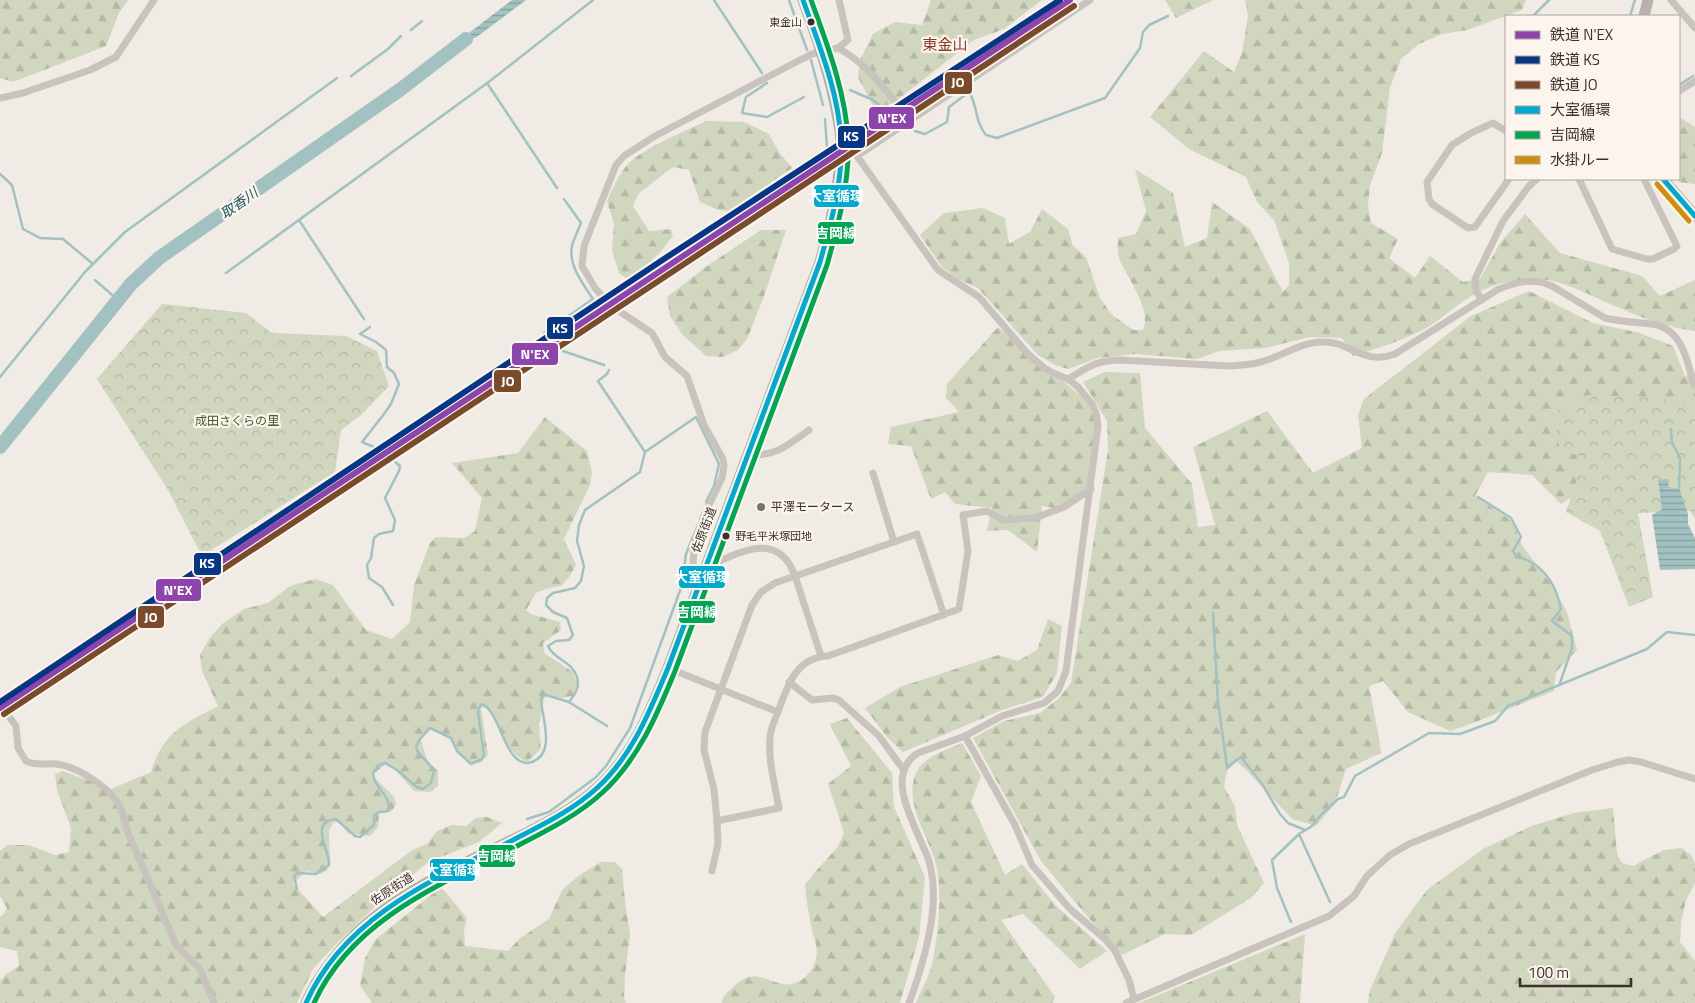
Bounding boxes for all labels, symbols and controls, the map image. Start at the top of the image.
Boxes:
place label: 東金山 [769,14,802,30]
legend [1505,15,1680,180]
marker: 東金山 [806,17,816,27]
text: 鉄道 N'EX [1550,23,1614,46]
district label: 東金山 [922,33,968,56]
text: 鉄道 KS [1550,48,1600,71]
line badge: JO [944,71,973,95]
text: JO [951,71,965,92]
text: 鉄道 JO [1550,73,1598,96]
text: 大室循環 [1550,98,1610,121]
line badge: N'EX [868,106,915,130]
text: N'EX [878,107,906,128]
text: 吉岡線 [1550,123,1595,146]
line badge: KS [837,125,866,149]
text: KS [843,125,859,146]
text: 水掛ルー [1550,148,1610,171]
water label: 取香川 [215,181,264,223]
line badge: 大室循環 [813,184,860,208]
text: 大室循環 [808,185,864,206]
line badge: 吉岡線 [817,221,855,245]
text: 吉岡線 [815,222,857,243]
line badge: KS [546,316,574,340]
text: KS [552,317,568,338]
line badge: N'EX [511,342,559,366]
text: N'EX [521,343,549,364]
line badge: JO [493,369,522,393]
text: JO [501,370,515,391]
park label: 成田さくらの里 [195,411,279,430]
place label: 平澤モータース [771,497,854,516]
marker: 平澤モータース [755,501,767,513]
street label: 佐原街道 [686,504,721,556]
place label: 野毛平米塚団地 [735,528,812,544]
marker: 野毛平米塚団地 [721,531,731,541]
line badge: KS [193,552,222,576]
text: KS [199,552,215,573]
line badge: 大室循環 [678,565,726,589]
text: 大室循環 [674,566,730,587]
line badge: N'EX [155,578,202,602]
text: N'EX [164,579,192,600]
line badge: 吉岡線 [678,600,716,624]
text: 吉岡線 [676,601,718,622]
line badge: JO [137,605,165,629]
text: JO [144,606,158,627]
line badge: 吉岡線 [478,844,516,868]
text: 吉岡線 [476,845,518,866]
line badge: 大室循環 [429,858,476,882]
text: 大室循環 [425,859,481,880]
street label: 佐原街道 [366,868,417,910]
scale bar [1520,956,1631,988]
text: 100 m [1528,961,1569,984]

